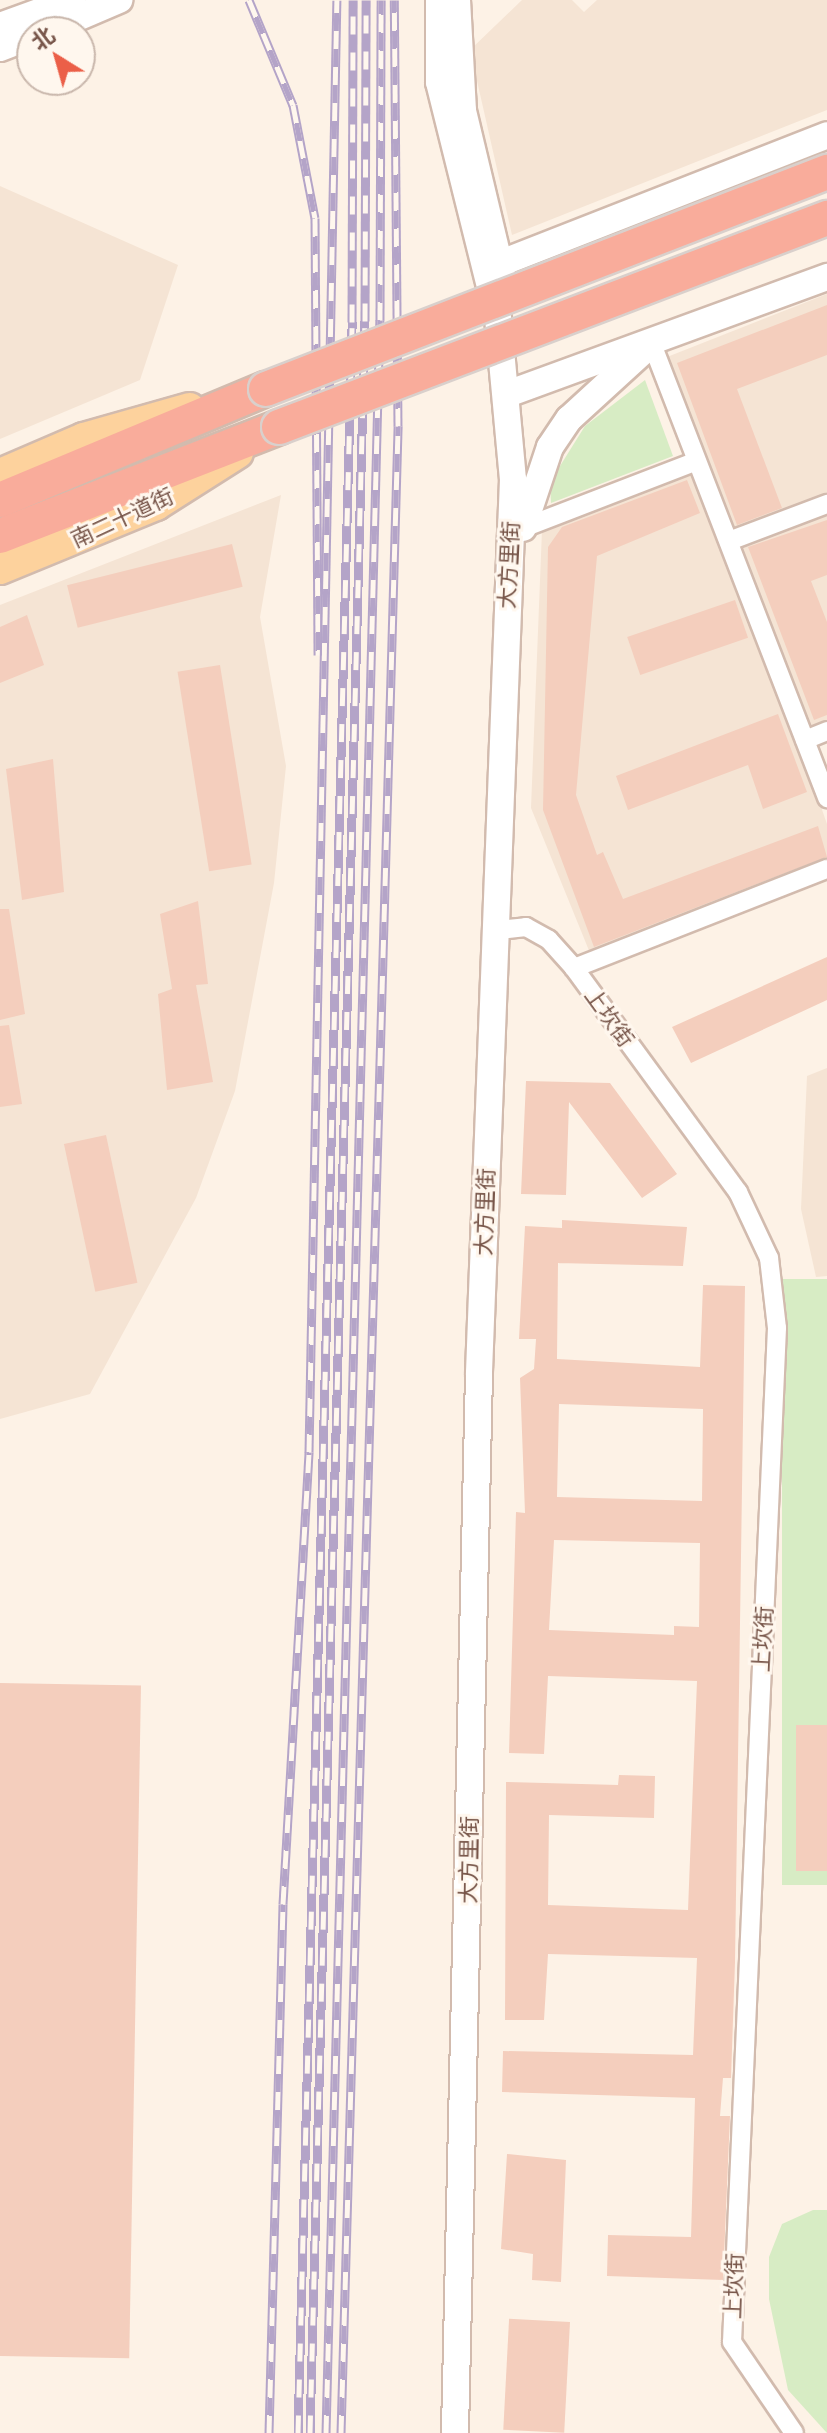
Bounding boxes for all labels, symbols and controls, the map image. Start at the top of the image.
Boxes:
north arrow [16,16,96,96]
text: 北 [25,20,60,56]
street label: 南二十道街 [67,482,177,552]
street label: 大方里街 [493,520,523,610]
street label: 上坎街 [580,983,640,1051]
street label: 大方里街 [469,1168,499,1256]
street label: 上坎街 [747,1605,777,1673]
street label: 大方里街 [454,1816,482,1904]
street label: 上坎街 [719,2253,747,2319]

